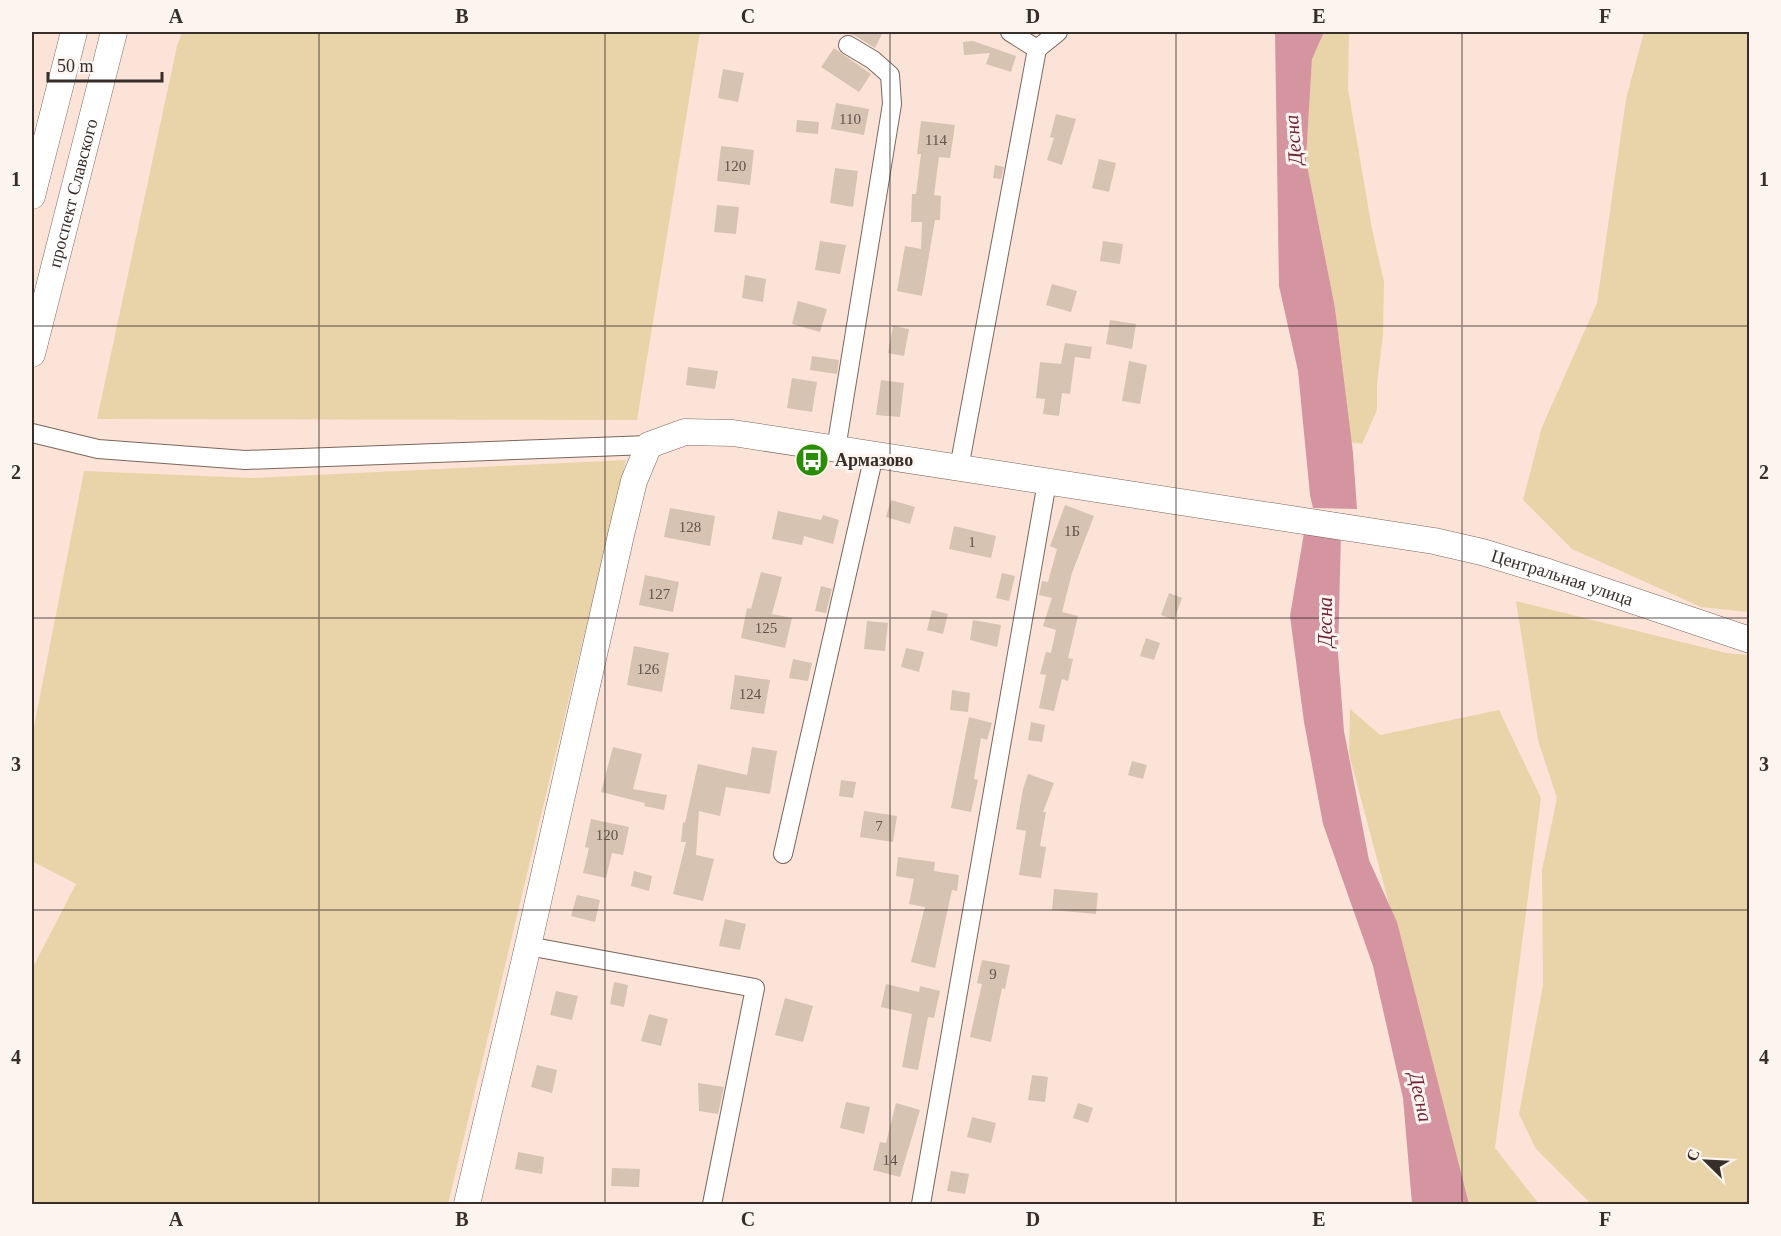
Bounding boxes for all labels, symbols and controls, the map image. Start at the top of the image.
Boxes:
text: A [169,5,184,27]
text: B [455,5,469,27]
text: C [741,5,755,27]
text: D [1026,5,1040,27]
text: E [1312,5,1326,27]
text: F [1599,5,1611,27]
scale bar [48,45,162,83]
text: 50 m [57,56,94,76]
house number: 110 [839,111,861,127]
water label: Десна [1280,114,1307,168]
street label: проспект Славского [44,117,102,270]
house number: 114 [925,132,947,148]
house number: 120 [724,158,746,174]
text: 1 [11,168,21,190]
text: 1 [1759,168,1769,190]
bus stop icon: Армазово [794,442,830,478]
place label: Армазово [835,450,913,470]
text: 2 [11,461,21,483]
text: 2 [1759,461,1769,483]
house number: 128 [679,519,701,535]
house number: 1Б [1064,523,1080,539]
house number: 1 [968,534,976,550]
street label: Центральная улица [1489,545,1636,610]
house number: 127 [648,586,671,602]
water label: Десна [1314,597,1337,649]
house number: 125 [755,620,777,636]
house number: 126 [637,661,660,677]
house number: 124 [739,686,762,702]
text: 3 [11,753,21,775]
text: 3 [1759,753,1769,775]
house number: 7 [875,818,883,834]
house number: 120 [596,827,618,843]
house number: 9 [989,966,997,982]
text: 4 [11,1046,21,1068]
text: 4 [1759,1046,1769,1068]
water label: Десна [1404,1068,1437,1124]
north arrow [1676,1131,1736,1191]
text: С [1683,1146,1703,1164]
house number: 14 [883,1152,898,1168]
text: A [169,1208,184,1230]
text: B [455,1208,469,1230]
text: C [741,1208,755,1230]
text: D [1026,1208,1040,1230]
text: E [1312,1208,1326,1230]
text: F [1599,1208,1611,1230]

